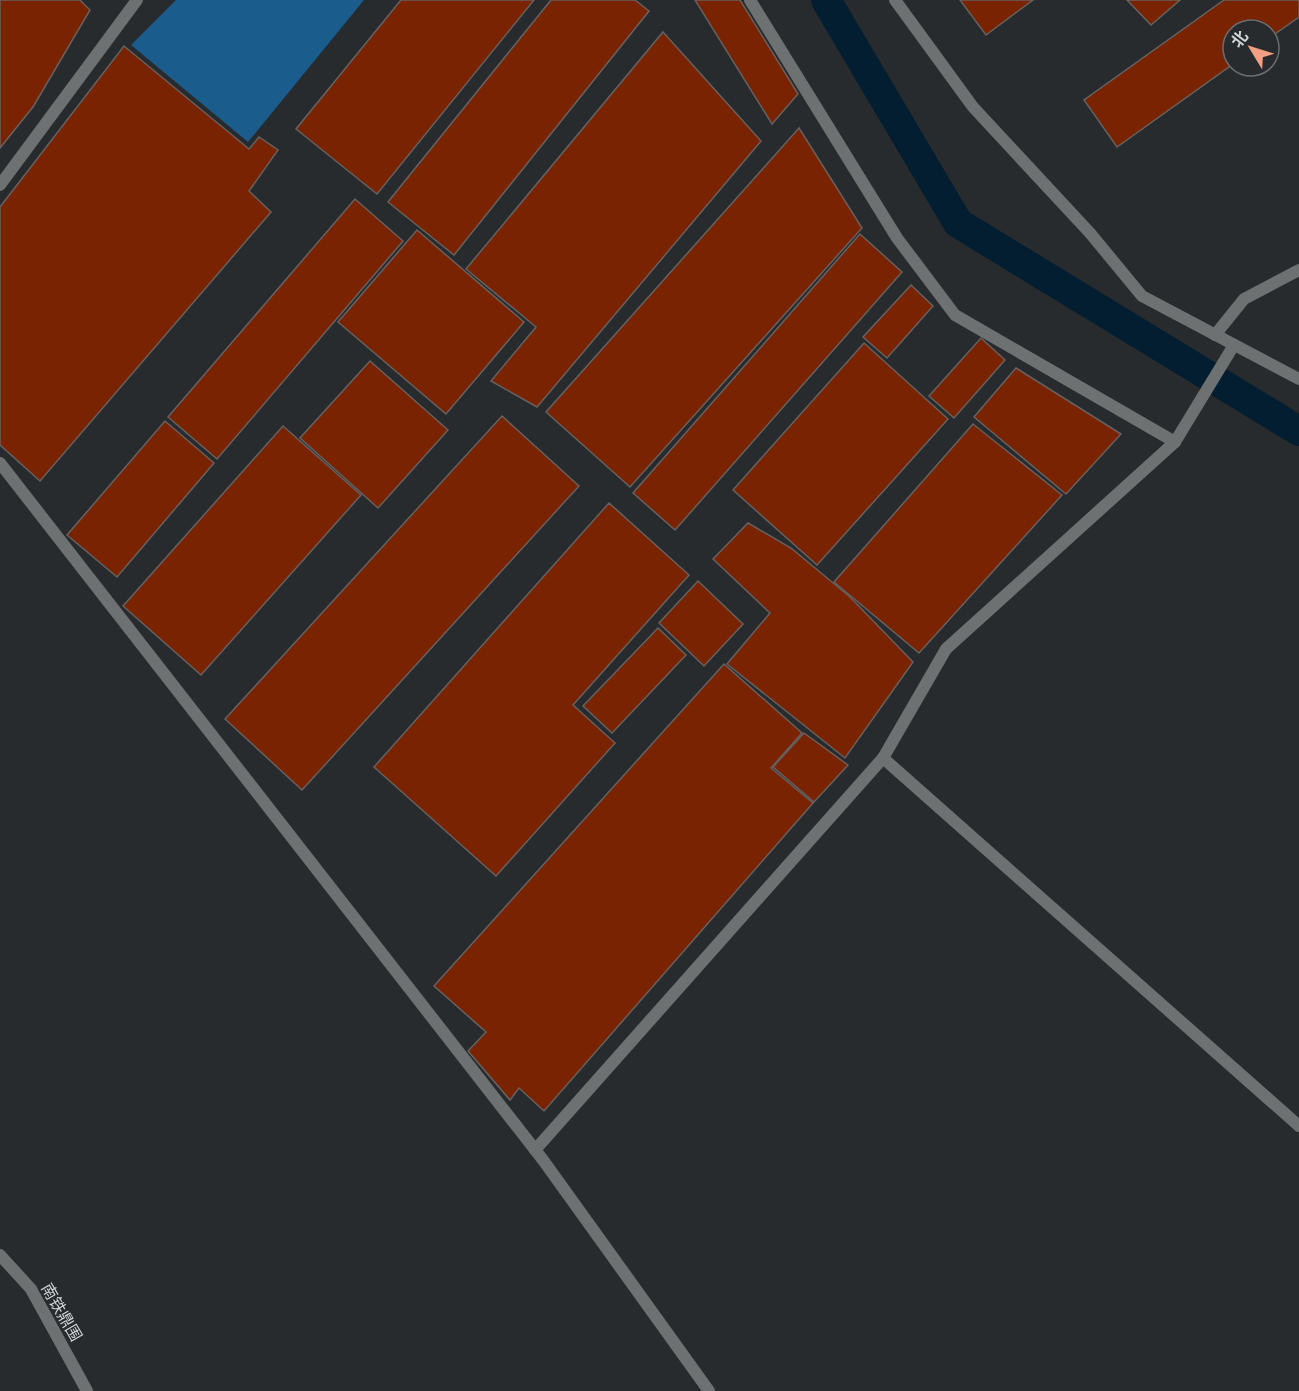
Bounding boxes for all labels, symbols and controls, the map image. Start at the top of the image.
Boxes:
north arrow [1221,18,1281,78]
text: 北 [1226,26,1252,51]
street label: 南铁鼎围 [37,1279,87,1345]

